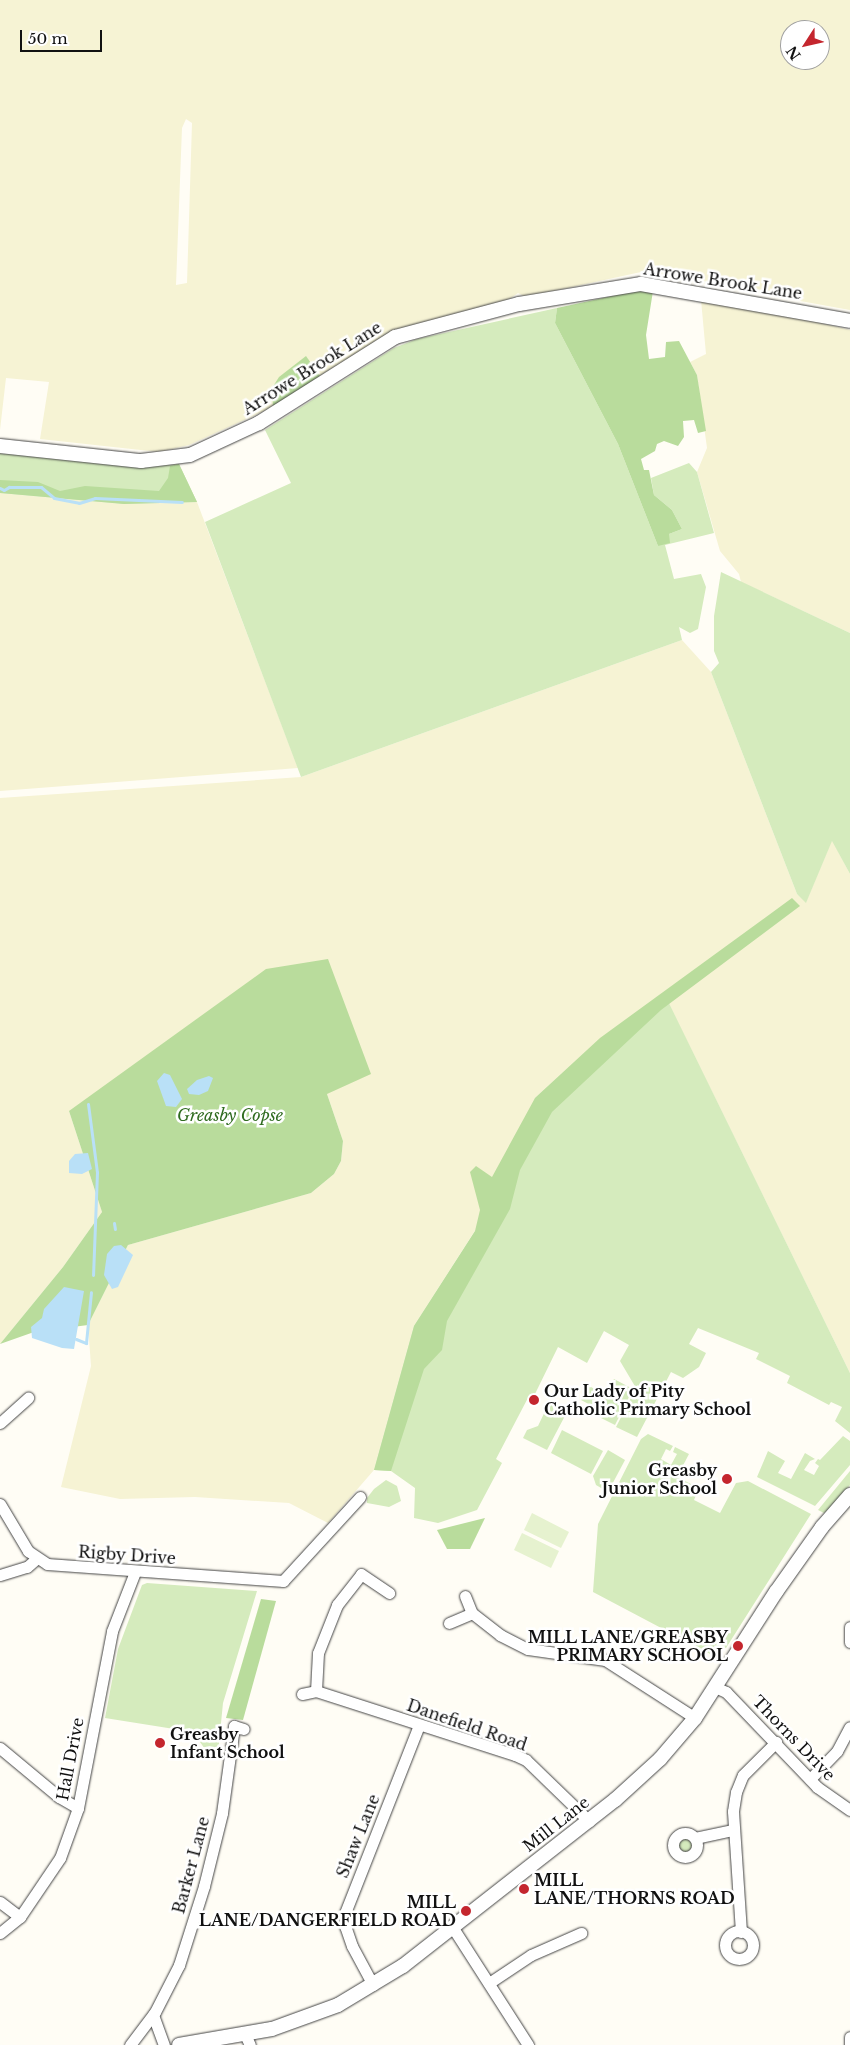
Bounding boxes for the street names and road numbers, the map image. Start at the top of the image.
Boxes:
street label: Arrowe Brook Lane [642,259,804,303]
street label: Arrowe Brook Lane [239,317,385,419]
street label: Rigby Drive [77,1542,177,1568]
street label: Thorns Drive [749,1692,839,1784]
street label: Danefield Road [404,1695,530,1755]
street label: Hall Drive [53,1716,87,1802]
street label: Shaw Lane [332,1791,384,1881]
street label: Mill Lane [519,1792,593,1856]
street label: Barker Lane [169,1814,213,1916]

